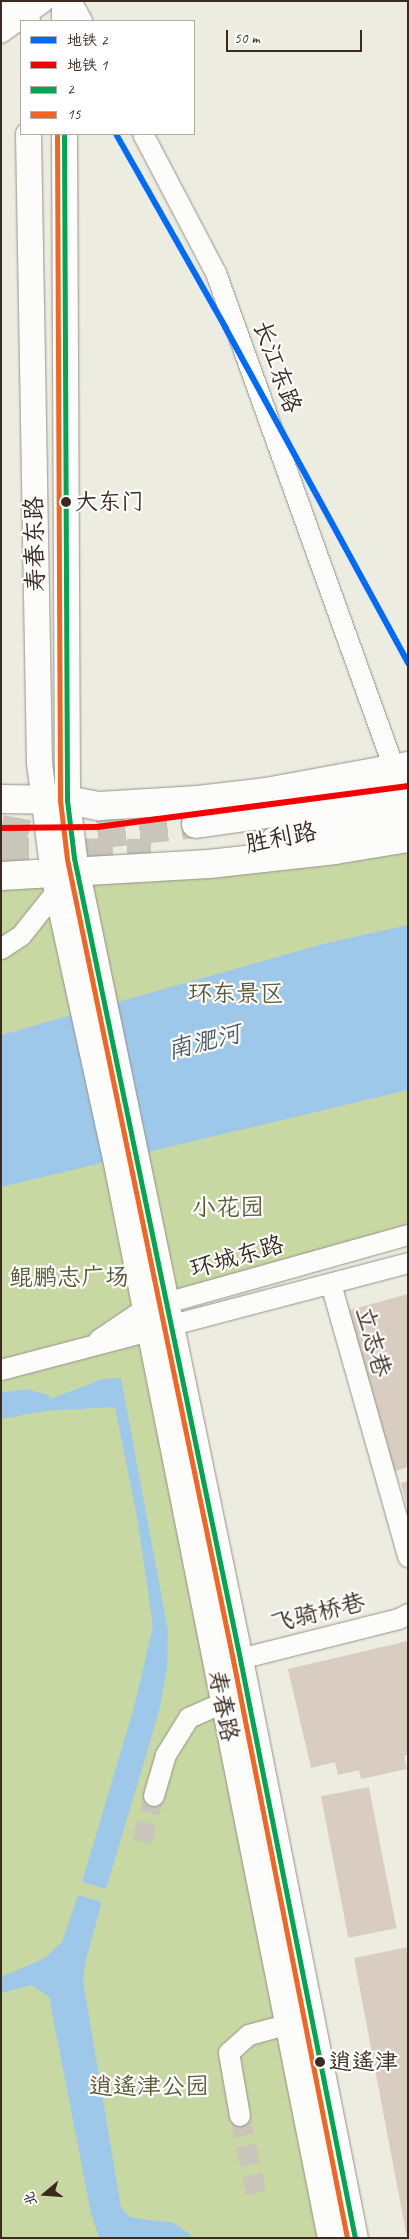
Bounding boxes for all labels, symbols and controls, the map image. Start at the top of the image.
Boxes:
legend [20,20,195,135]
scale bar [229,20,365,52]
text: 50 m [234,29,260,48]
text: 地铁 2 [67,31,107,50]
text: 地铁 1 [67,56,107,75]
text: 2 [67,80,74,99]
text: 15 [67,105,81,124]
street label: 长江东路 [247,317,307,417]
place label: 大东门 [75,488,144,516]
street label: 寿春东路 [20,496,50,592]
marker: 大东门 [61,497,71,507]
street label: 胜利路 [243,817,319,859]
park label: 环东景区 [188,980,284,1008]
water label: 南淝河 [164,1018,244,1066]
park label: 小花园 [192,1194,264,1222]
street label: 环城东路 [187,1230,287,1284]
park label: 鲲鹏志广场 [9,1264,129,1292]
street label: 立志巷 [349,1303,397,1381]
street label: 飞骑桥巷 [268,1587,368,1639]
street label: 寿春路 [202,1668,244,1744]
place label: 逍遥津 [329,2048,398,2076]
marker: 逍遥津 [315,2057,325,2067]
park label: 逍遥津公园 [89,2073,209,2101]
north arrow [20,2169,70,2219]
text: 北 [20,2190,41,2208]

